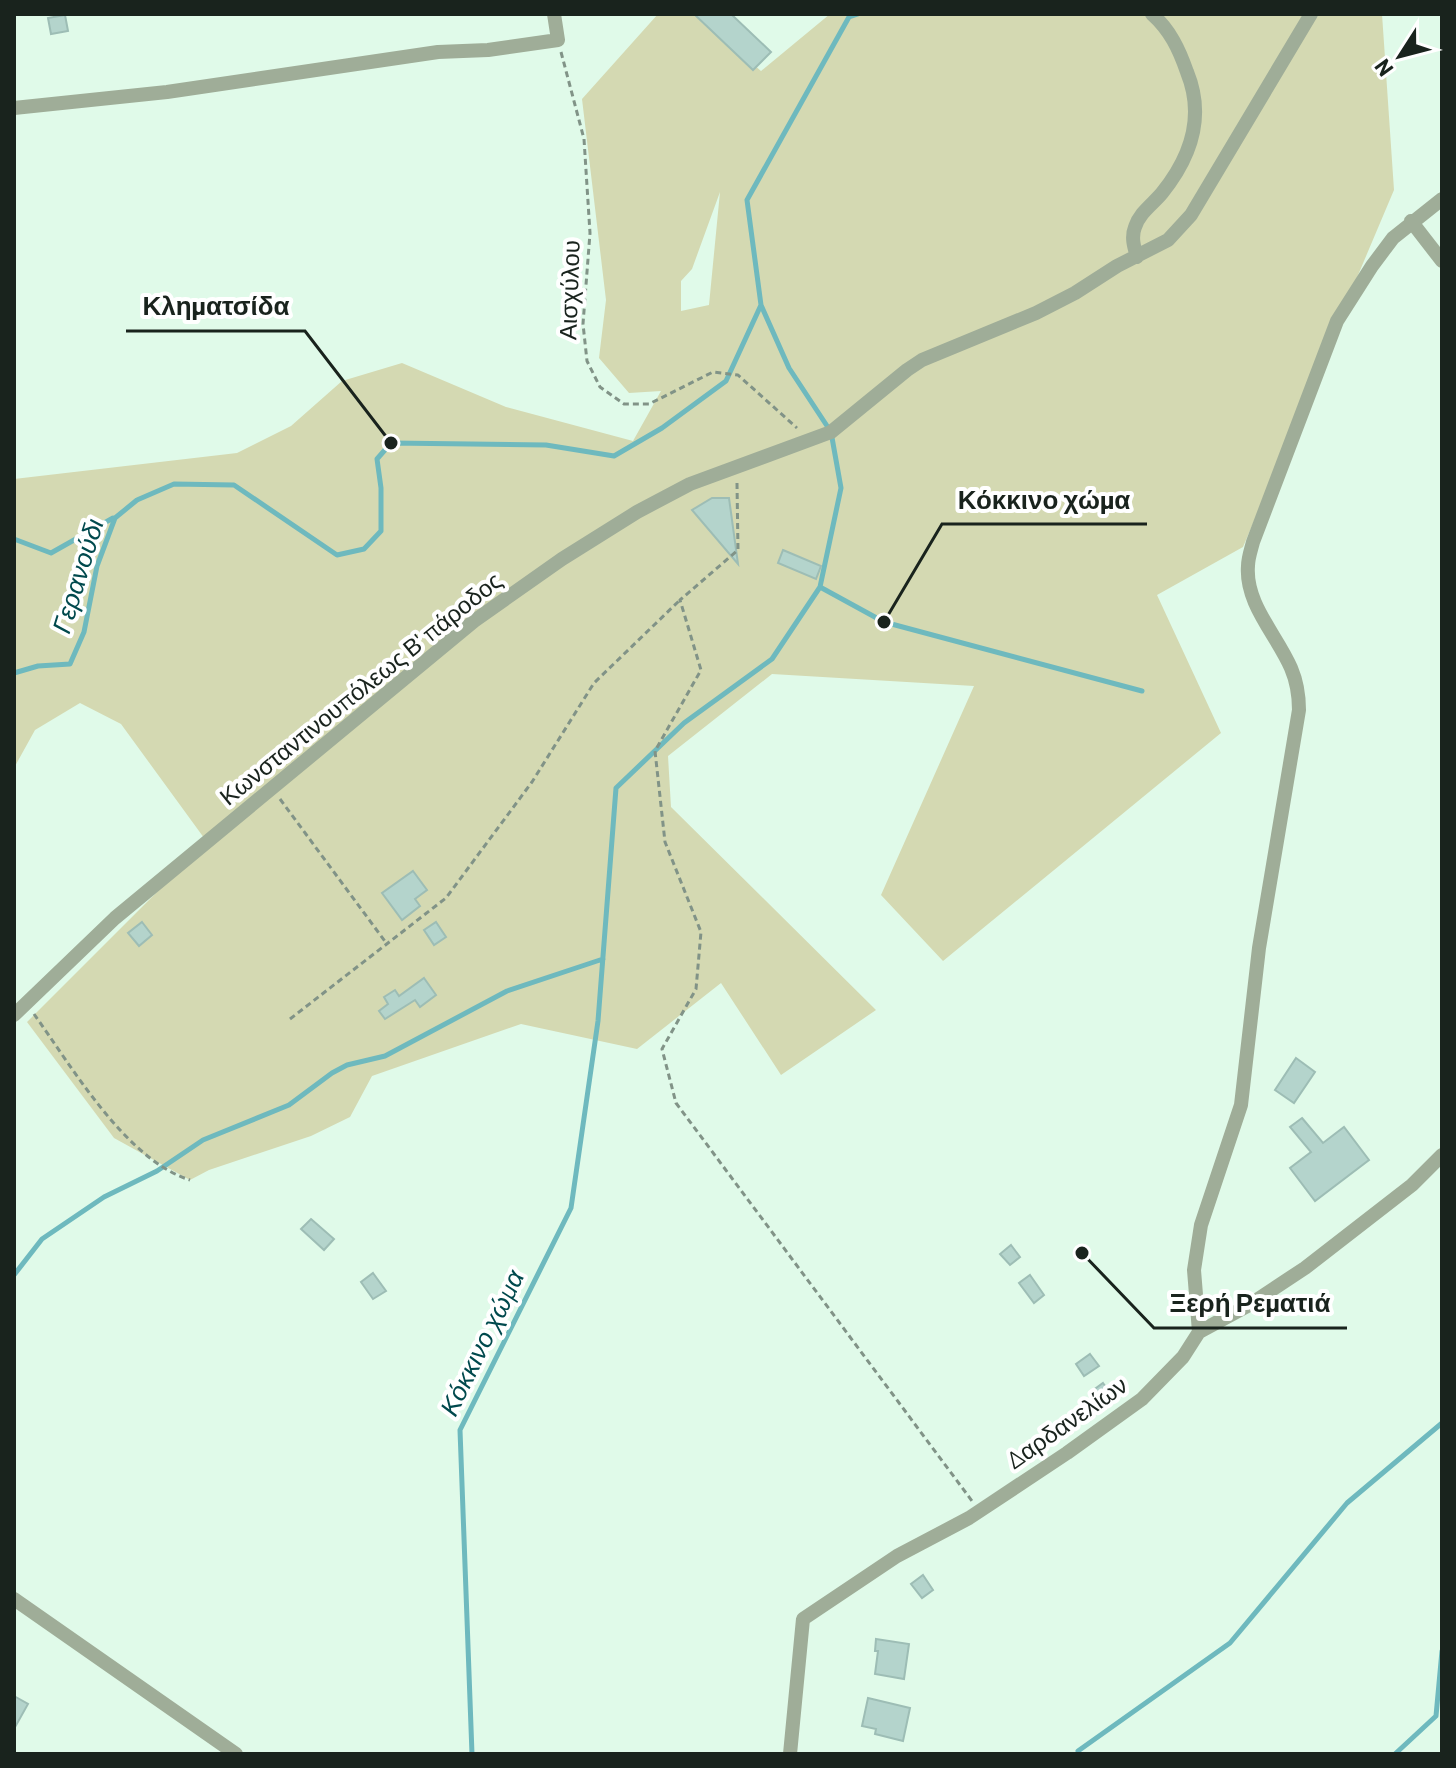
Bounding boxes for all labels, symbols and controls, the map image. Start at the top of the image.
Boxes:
north arrow [1360,16,1440,96]
text: N [1368,55,1398,82]
street label: Αισχύλου [552,239,585,340]
callout: Κληματσίδα [126,281,305,331]
text: Κληματσίδα [142,289,290,320]
callout: Κόκκινο χώμα [942,474,1147,524]
text: Κόκκινο χώμα [958,483,1130,514]
water label: Γερανούδι [44,514,109,636]
street label: Κωνσταντινουπόλεως Β' πάροδος [213,565,507,811]
water label: Κόκκινο χώμα [432,1263,530,1420]
callout: Ξερή Ρεματιά [1154,1278,1347,1328]
text: Ξερή Ρεματιά [1169,1286,1331,1317]
street label: Δαρδανελίων [1000,1370,1132,1474]

